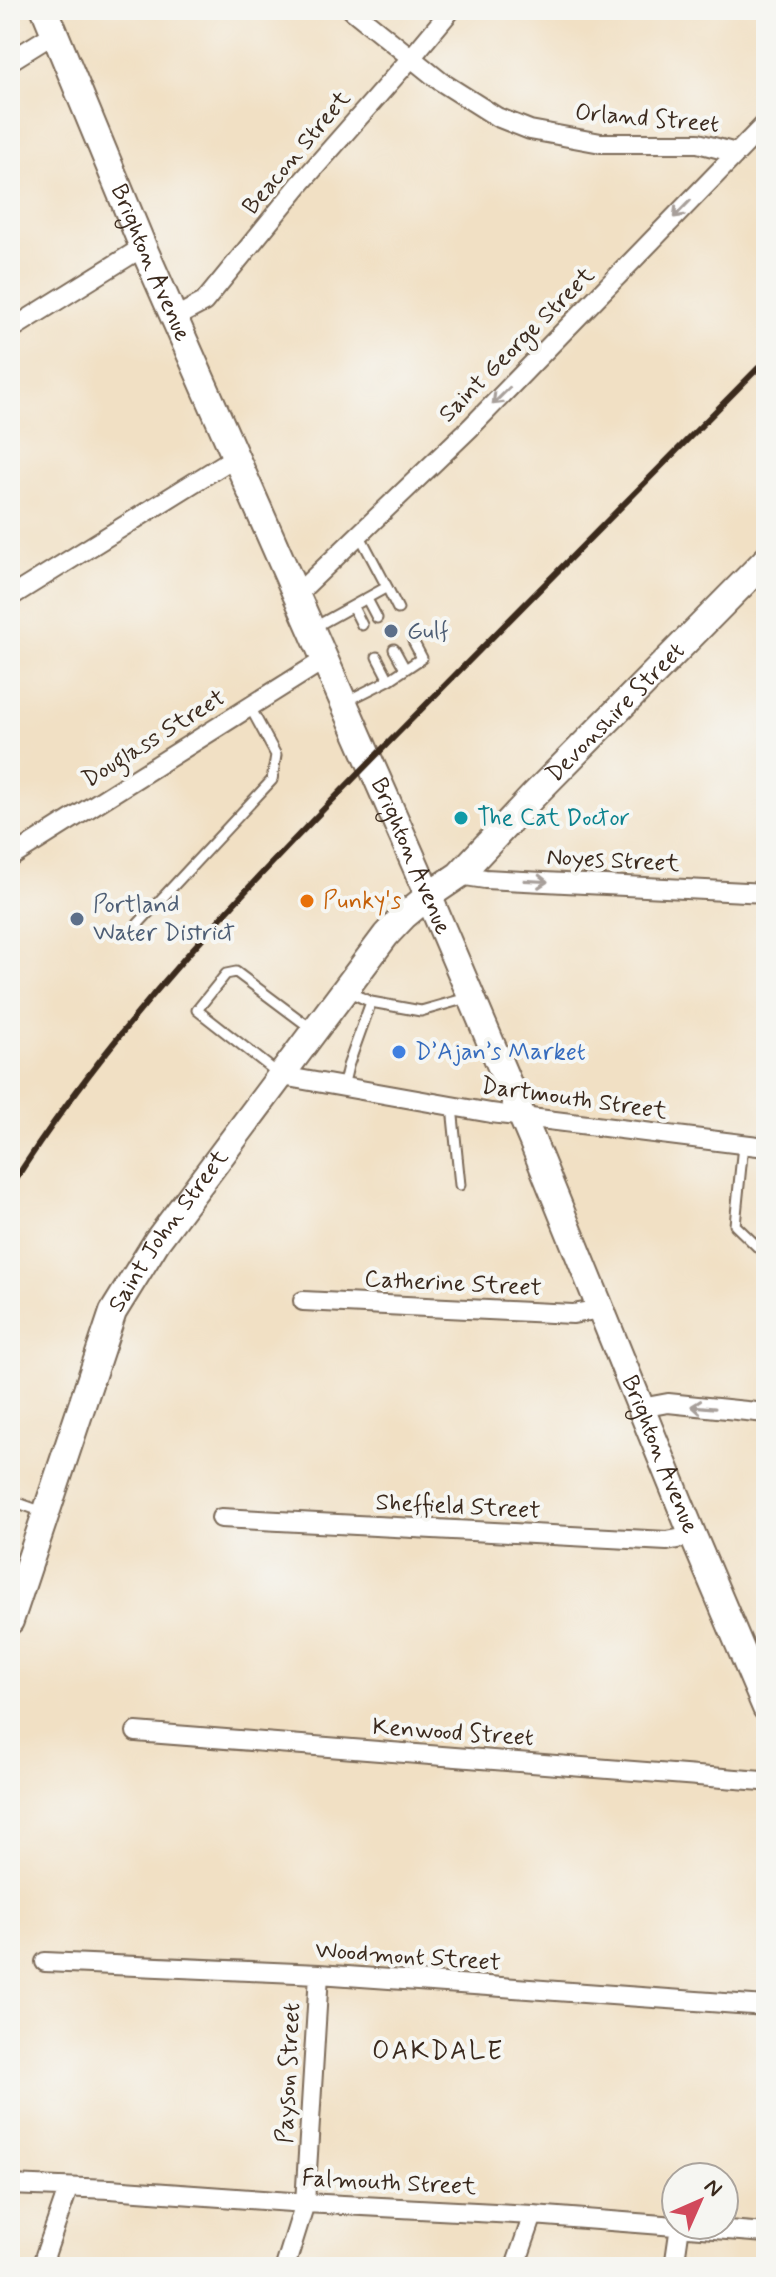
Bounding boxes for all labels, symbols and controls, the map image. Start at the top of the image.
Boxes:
street label: Beacon Street [236,84,358,222]
street label: Orland Street [574,97,720,141]
street label: Brighton Avenue [103,180,198,346]
one-way arrow [673,199,692,218]
street label: Saint George Street [432,260,603,431]
one-way arrow [492,386,511,406]
place label: Gulf [407,616,449,647]
marker: Gulf [382,622,400,640]
street label: Devonshire Street [539,636,692,789]
street label: Douglass Street [77,683,233,798]
street label: Brighton Avenue [363,773,459,939]
place label: The Cat Doctor [477,803,630,834]
marker: The Cat Doctor [452,809,470,827]
street label: Noyes Street [546,842,680,880]
one-way arrow [522,874,549,889]
place label: Punky's [323,886,402,917]
place label: Portland Water District [93,890,235,949]
marker: Punky's [298,892,316,910]
marker: Portland Water District [68,910,86,928]
place label: D’Ajan’s Market [415,1037,586,1068]
marker: D’Ajan’s Market [390,1043,408,1061]
street label: Dartmouth Street [479,1071,669,1127]
street label: Saint John Street [101,1143,236,1318]
street label: Catherine Street [364,1264,542,1304]
street label: Brighton Avenue [614,1371,706,1538]
one-way arrow [690,1399,717,1414]
street label: Sheffield Street [375,1487,541,1527]
street label: Kenwood Street [371,1712,535,1754]
street label: Woodmont Street [314,1935,502,1979]
street label: Payson Street [270,2002,308,2144]
district label: OAKDALE [372,2035,504,2069]
north arrow [660,2161,740,2241]
street label: Falmouth Street [301,2163,477,2203]
text: N [698,2173,728,2203]

